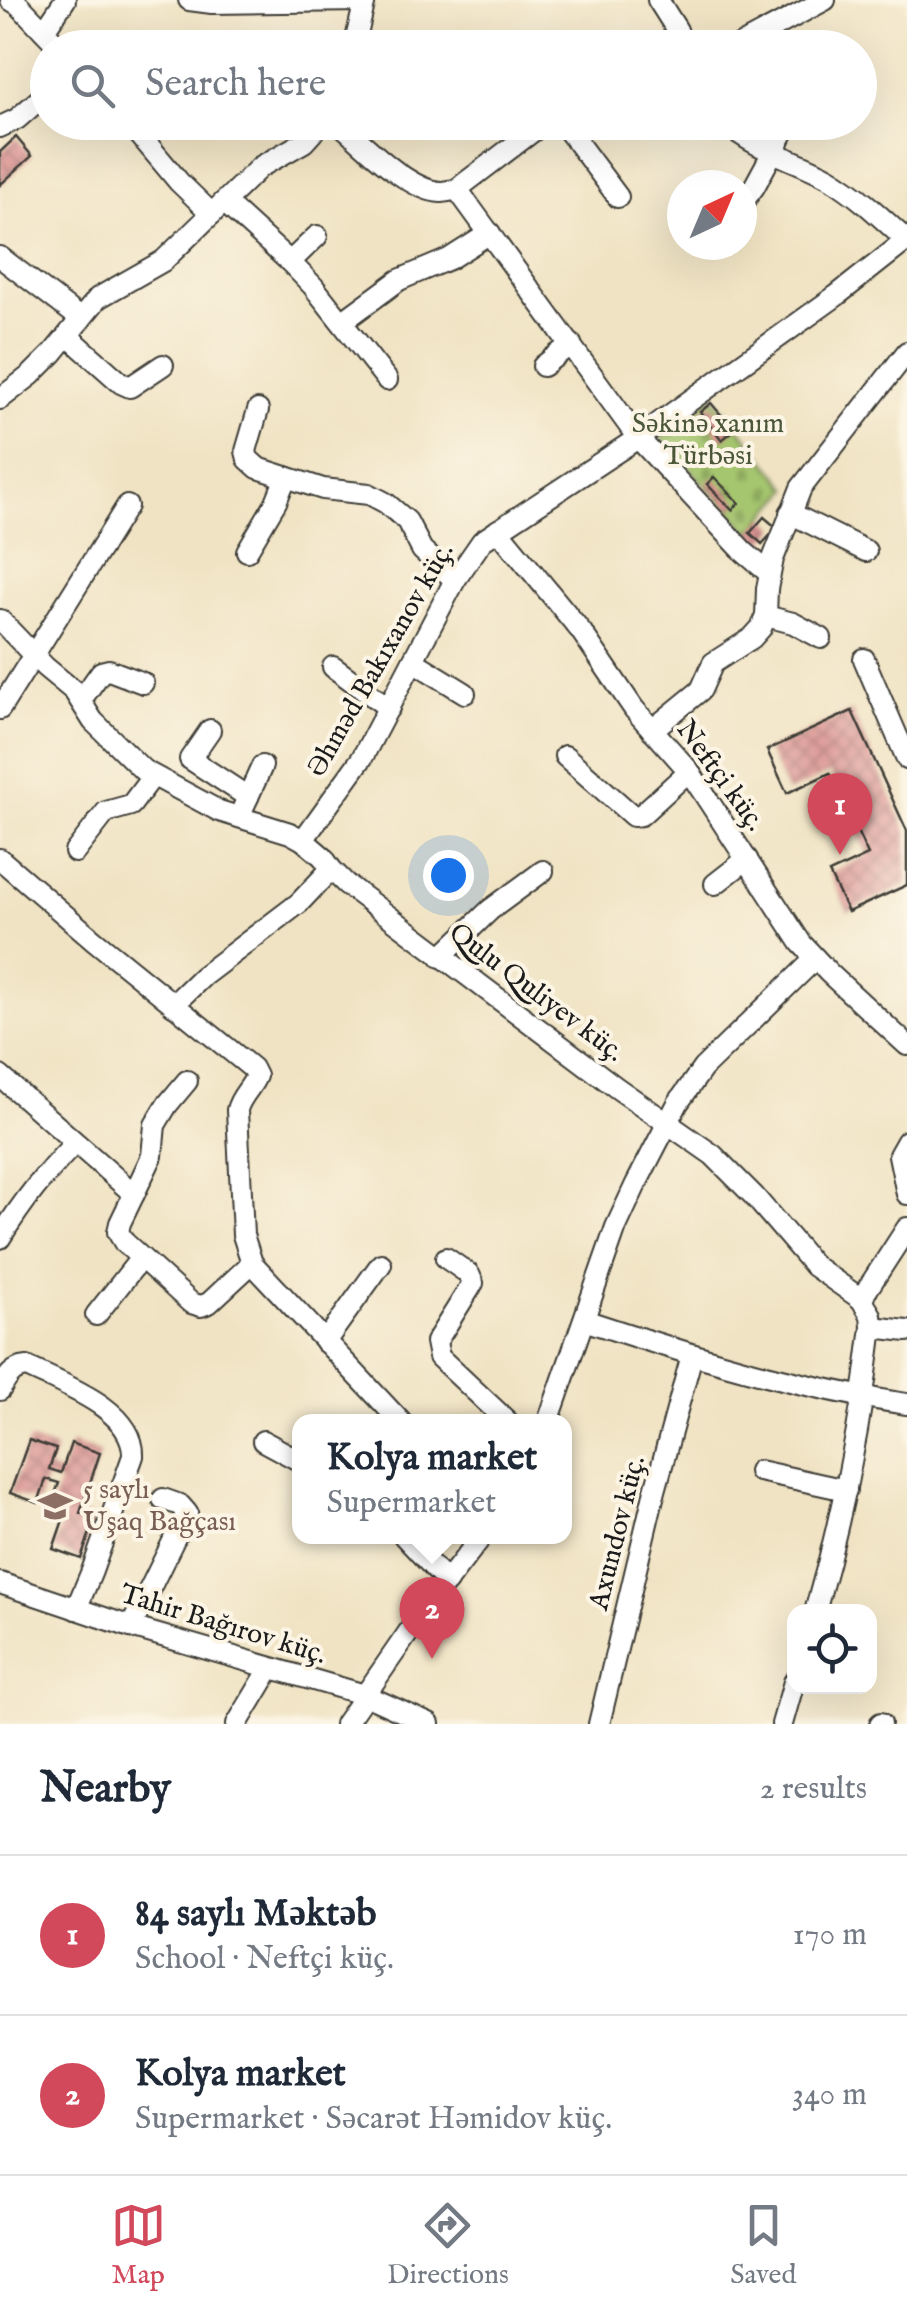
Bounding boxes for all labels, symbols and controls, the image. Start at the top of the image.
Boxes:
search box [30,30,877,140]
icon: search [65,58,120,113]
text: Search here [145,61,326,109]
north arrow [667,170,757,260]
park label: Səkinə xanım Türbəsi [632,407,784,474]
street label: Əhməd Bakıxanov küç. [300,537,462,783]
street label: Neftçi küç. [668,713,772,839]
pin: 1 [808,772,872,855]
your location [423,850,474,901]
street label: Qulu Quliyev küç. [441,916,631,1070]
popup [292,1414,572,1544]
text: Kolya market [327,1435,537,1483]
street label: Axundov küç. [582,1452,654,1615]
place label: 5 saylı Uşaq Bağçası [83,1473,236,1540]
text: Supermarket [327,1483,496,1524]
school or university icon: 5 saylı Uşaq Bağçası [36,1487,74,1525]
pin: 2 [400,1576,464,1659]
street label: Tahir Bağırov küç. [116,1577,330,1673]
map controls [787,1604,877,1694]
button: locate [787,1604,877,1694]
text: Nearby [40,1763,171,1816]
text: 2 results [760,1769,867,1810]
text: 84 saylı Məktəb [135,1891,377,1939]
text: 1 [67,1915,78,1956]
text: 170 m [793,1915,867,1956]
text: School · Neftçi küç. [135,1939,394,1980]
text: Kolya market [135,2051,346,2099]
text: 2 [65,2075,80,2116]
text: 340 m [792,2075,867,2116]
text: Supermarket · Səcarət Həmidov küç. [135,2099,612,2140]
tab: Map [111,2198,166,2293]
tab: Directions [387,2198,509,2293]
tab: Saved [730,2198,796,2293]

